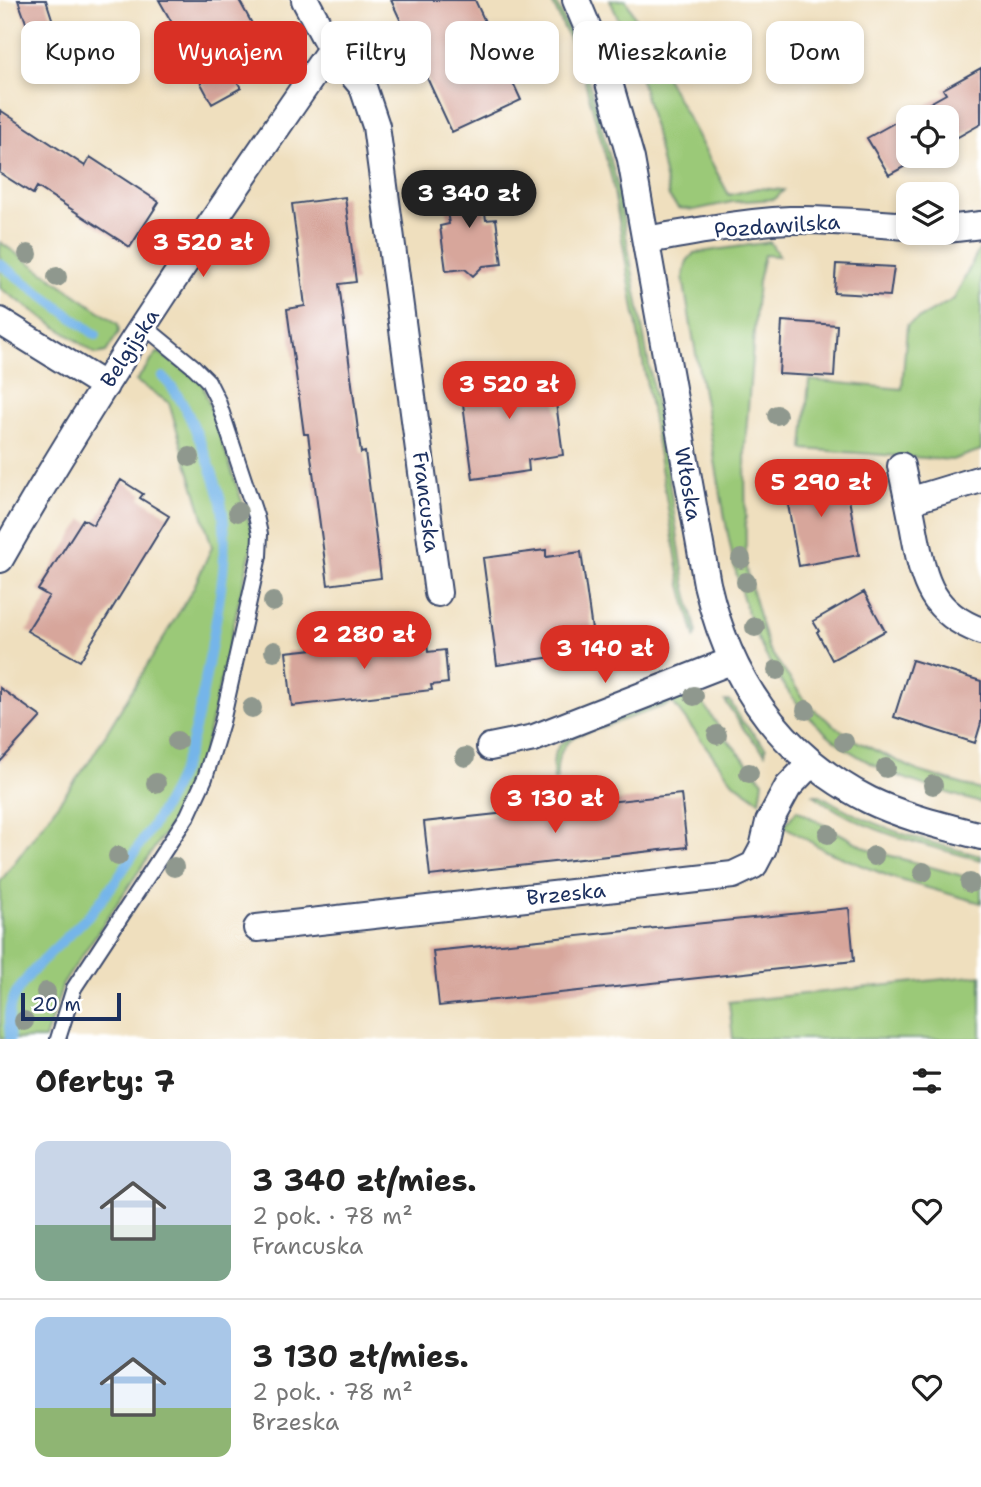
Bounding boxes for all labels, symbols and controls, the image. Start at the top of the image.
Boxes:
chip: Kupno [21,21,140,84]
chip: Wynajem [154,21,307,84]
chip: Filtry [321,21,431,84]
chip: Nowe [445,21,559,84]
chip: Mieszkanie [573,21,752,84]
chip: Dom [766,21,864,84]
map controls [896,105,959,245]
button: locate [896,105,959,168]
pin: 3 340 zł [397,170,541,230]
text: 3 340 zł [417,178,521,208]
button: layers [896,182,959,245]
street label: Pozdawilska [713,208,841,244]
pin: 3 520 zł [131,219,275,279]
text: 3 520 zł [153,227,253,257]
street label: Belgijska [94,303,166,393]
pin: 3 520 zł [437,362,581,421]
text: 3 520 zł [459,369,559,399]
street label: Włoska [668,445,708,523]
street label: Francuska [406,450,446,554]
pin: 5 290 zł [749,460,893,519]
text: 5 290 zł [771,467,871,497]
pin: 2 280 zł [292,612,436,671]
text: 2 280 zł [312,619,416,649]
pin: 3 140 zł [533,626,677,685]
text: 3 140 zł [556,633,654,663]
pin: 3 130 zł [483,776,627,835]
text: 3 130 zł [506,783,604,813]
street label: Brzeska [525,876,607,912]
scale bar [21,990,121,1022]
text: 20 m [32,992,81,1017]
text: Oferty: 7 [35,1061,175,1102]
icon: filters [908,1062,946,1100]
text: 3 340 zł/mies. [252,1160,476,1201]
icon: home [91,1169,175,1253]
icon: heart [908,1192,946,1230]
text: 2 pok. · 78 m² [252,1201,413,1231]
text: Francuska [252,1231,363,1261]
text: 3 130 zł/mies. [252,1336,469,1377]
icon: home [91,1345,175,1429]
icon: heart [908,1368,946,1406]
text: 2 pok. · 78 m² [252,1377,413,1407]
text: Brzeska [252,1407,339,1437]

